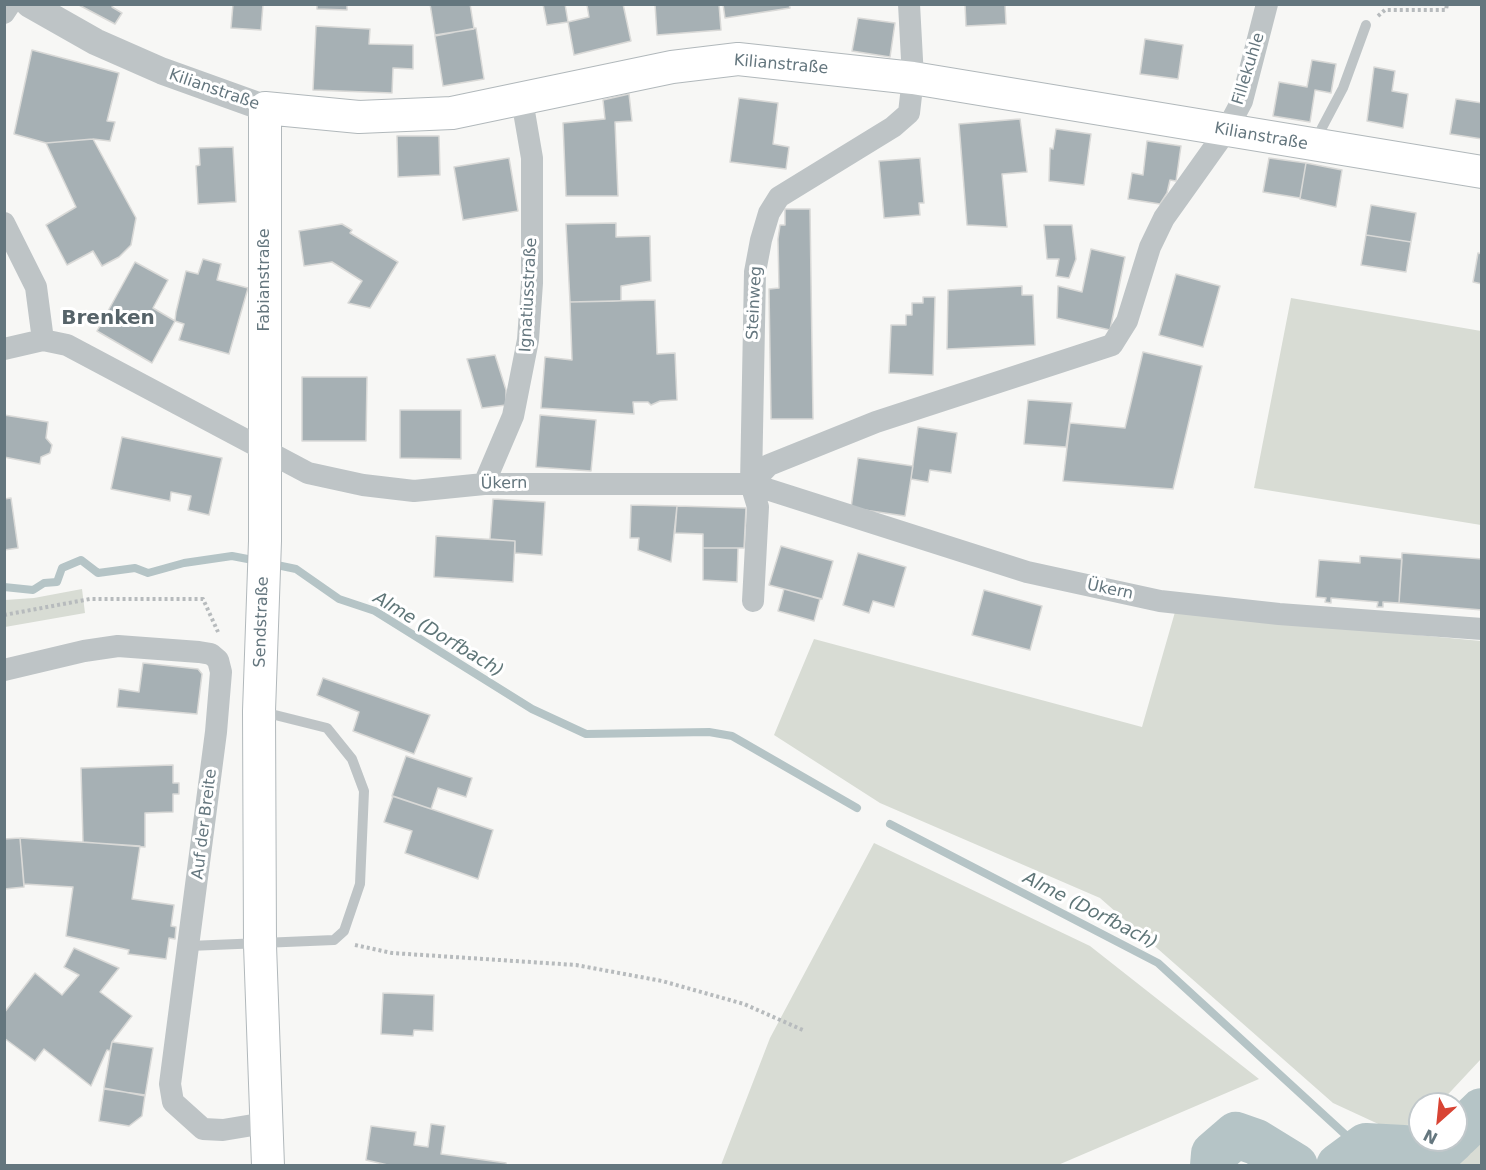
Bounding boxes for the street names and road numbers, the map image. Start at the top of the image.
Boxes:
street label: Fillekuhle [1229,31,1269,107]
street label: Kilianstraße [733,51,829,79]
street label: Kilianstraße [166,66,262,114]
street label: Kilianstraße [1213,119,1309,155]
street label: Fabianstraße [255,228,275,332]
street label: Ignatiusstraße [516,237,542,353]
street label: Steinweg [743,266,767,340]
street label: Ükern [480,474,528,494]
street label: Sendstraße [251,576,273,668]
street label: Ükern [1085,576,1135,604]
street label: Auf der Breite [189,768,221,880]

